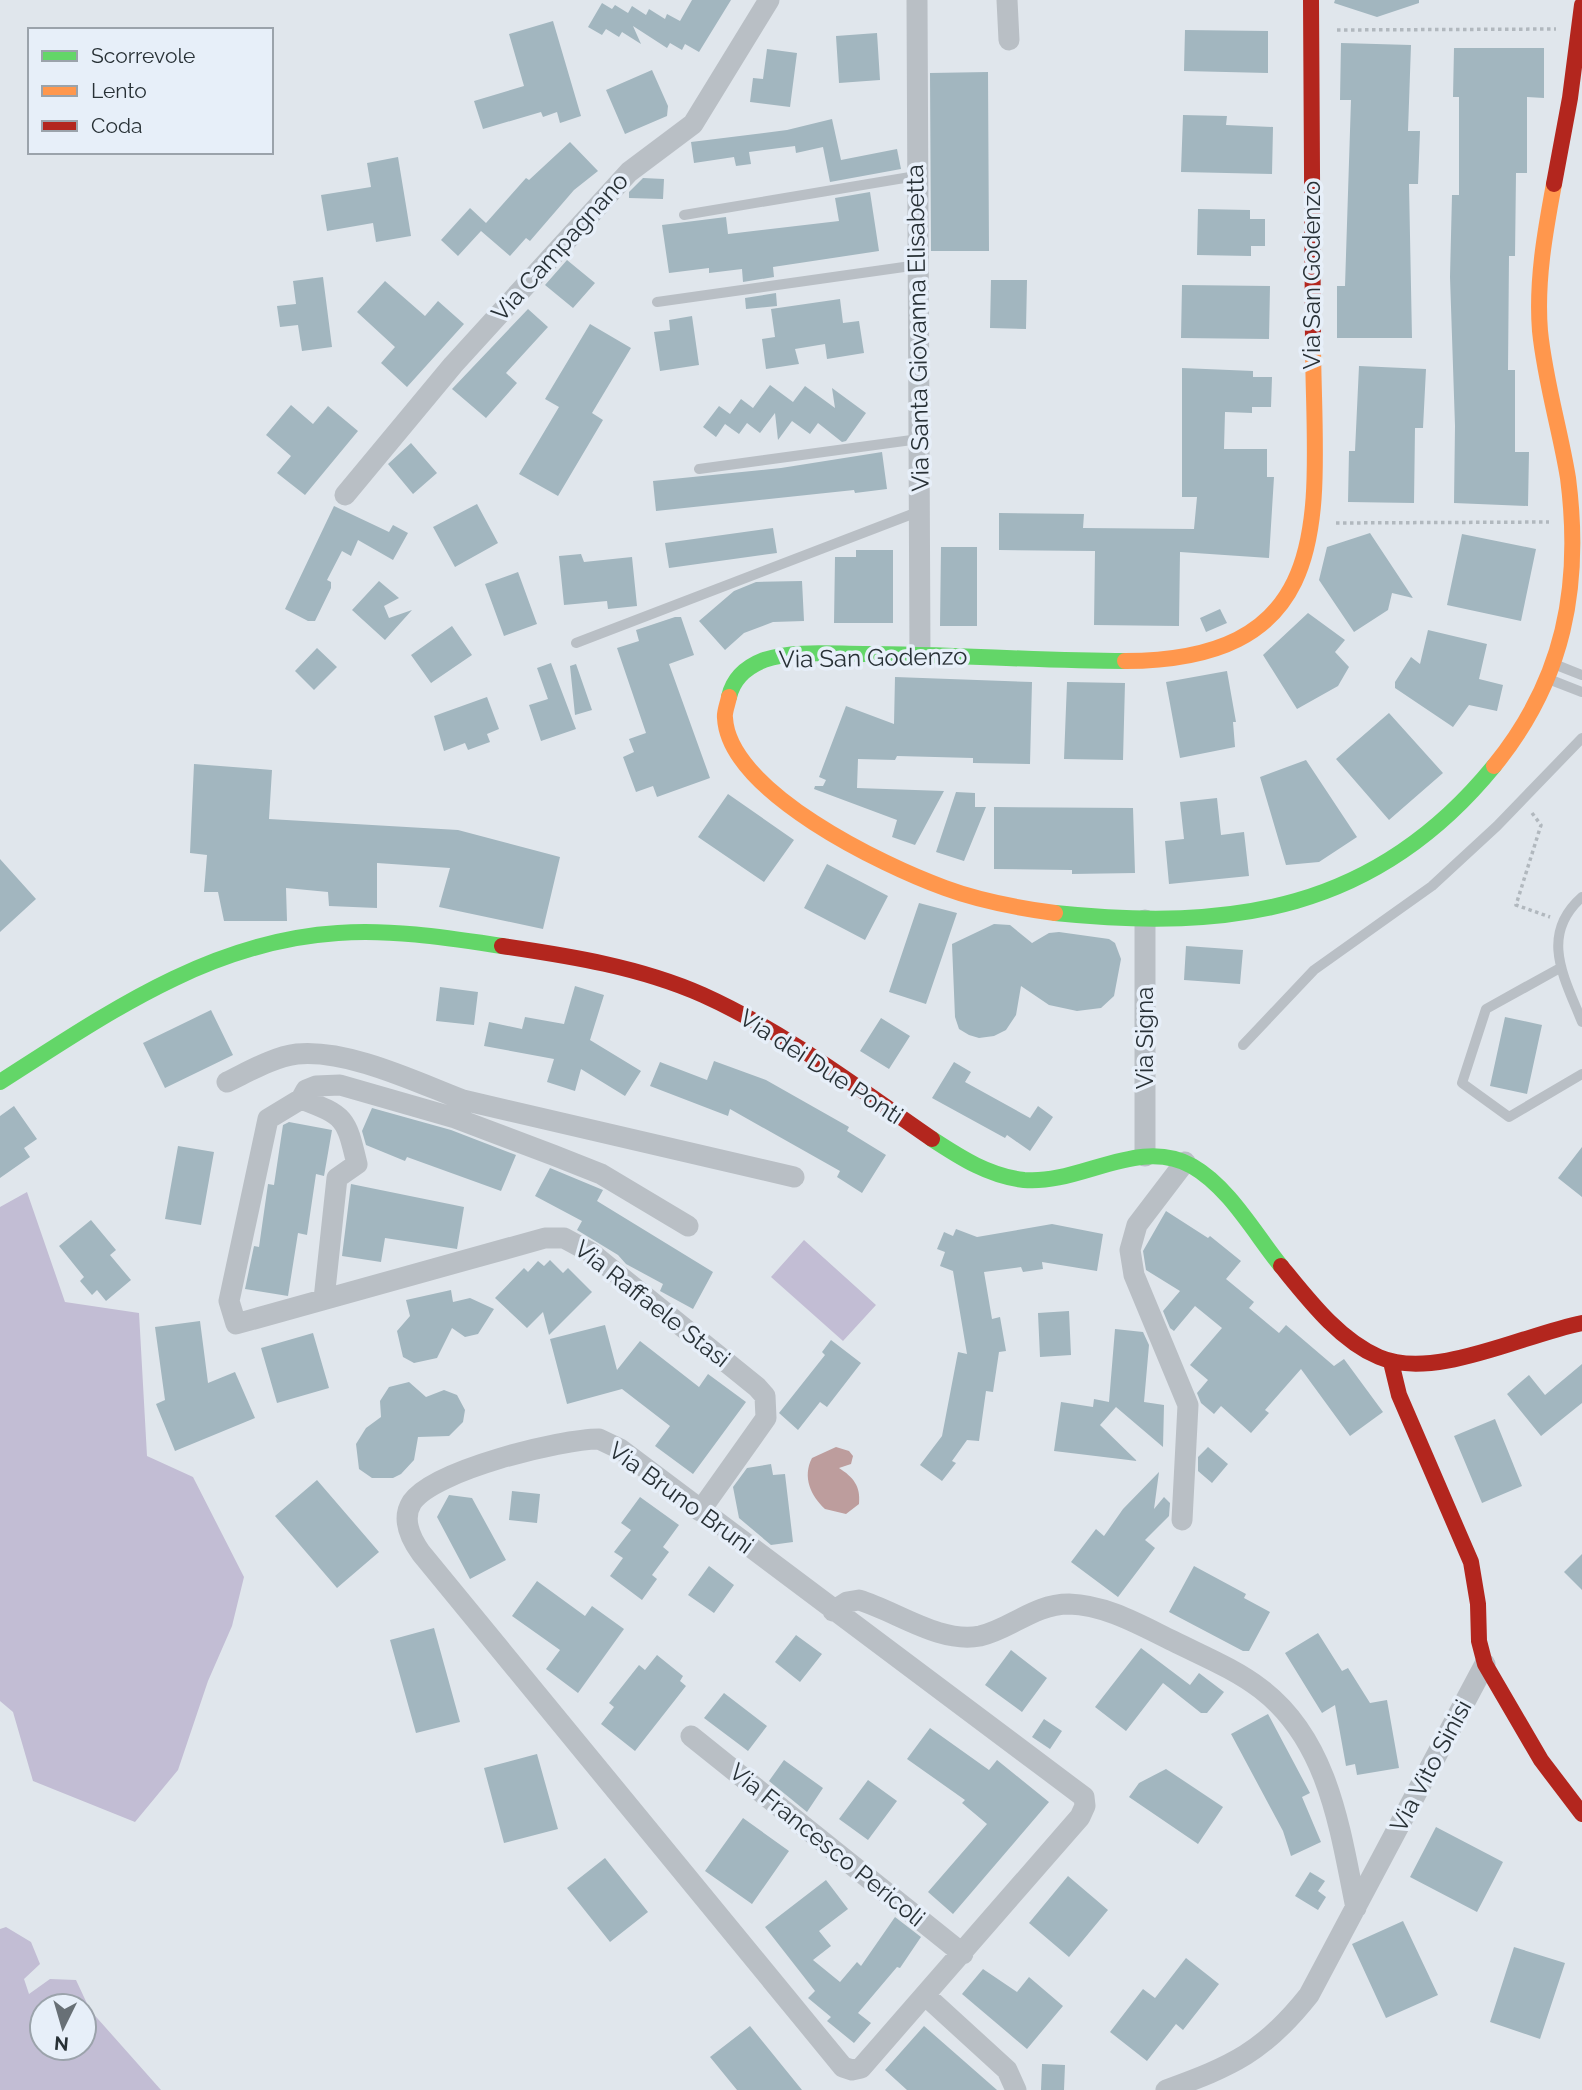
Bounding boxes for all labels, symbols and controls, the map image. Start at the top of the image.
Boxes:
legend [28,28,273,154]
text: Scorrevole [91,43,195,68]
text: Lento [91,78,147,103]
text: Coda [91,113,142,138]
street label: Via Santa Giovanna Elisabetta [900,164,935,492]
street label: Via Campagnano [485,166,634,327]
street label: Via San Godenzo [1297,181,1326,369]
street label: Via San Godenzo [778,641,968,674]
street label: Via Signa [1130,987,1159,1089]
street label: Via dei Due Ponti [734,1003,908,1130]
street label: Via Raffaele Stasi [569,1234,736,1373]
street label: Via Bruno Bruni [603,1435,759,1560]
street label: Via Vito Sinisi [1384,1695,1478,1837]
street label: Via Francesco Pericoli [724,1757,931,1932]
north arrow [28,1992,98,2062]
text: N [53,2032,70,2056]

